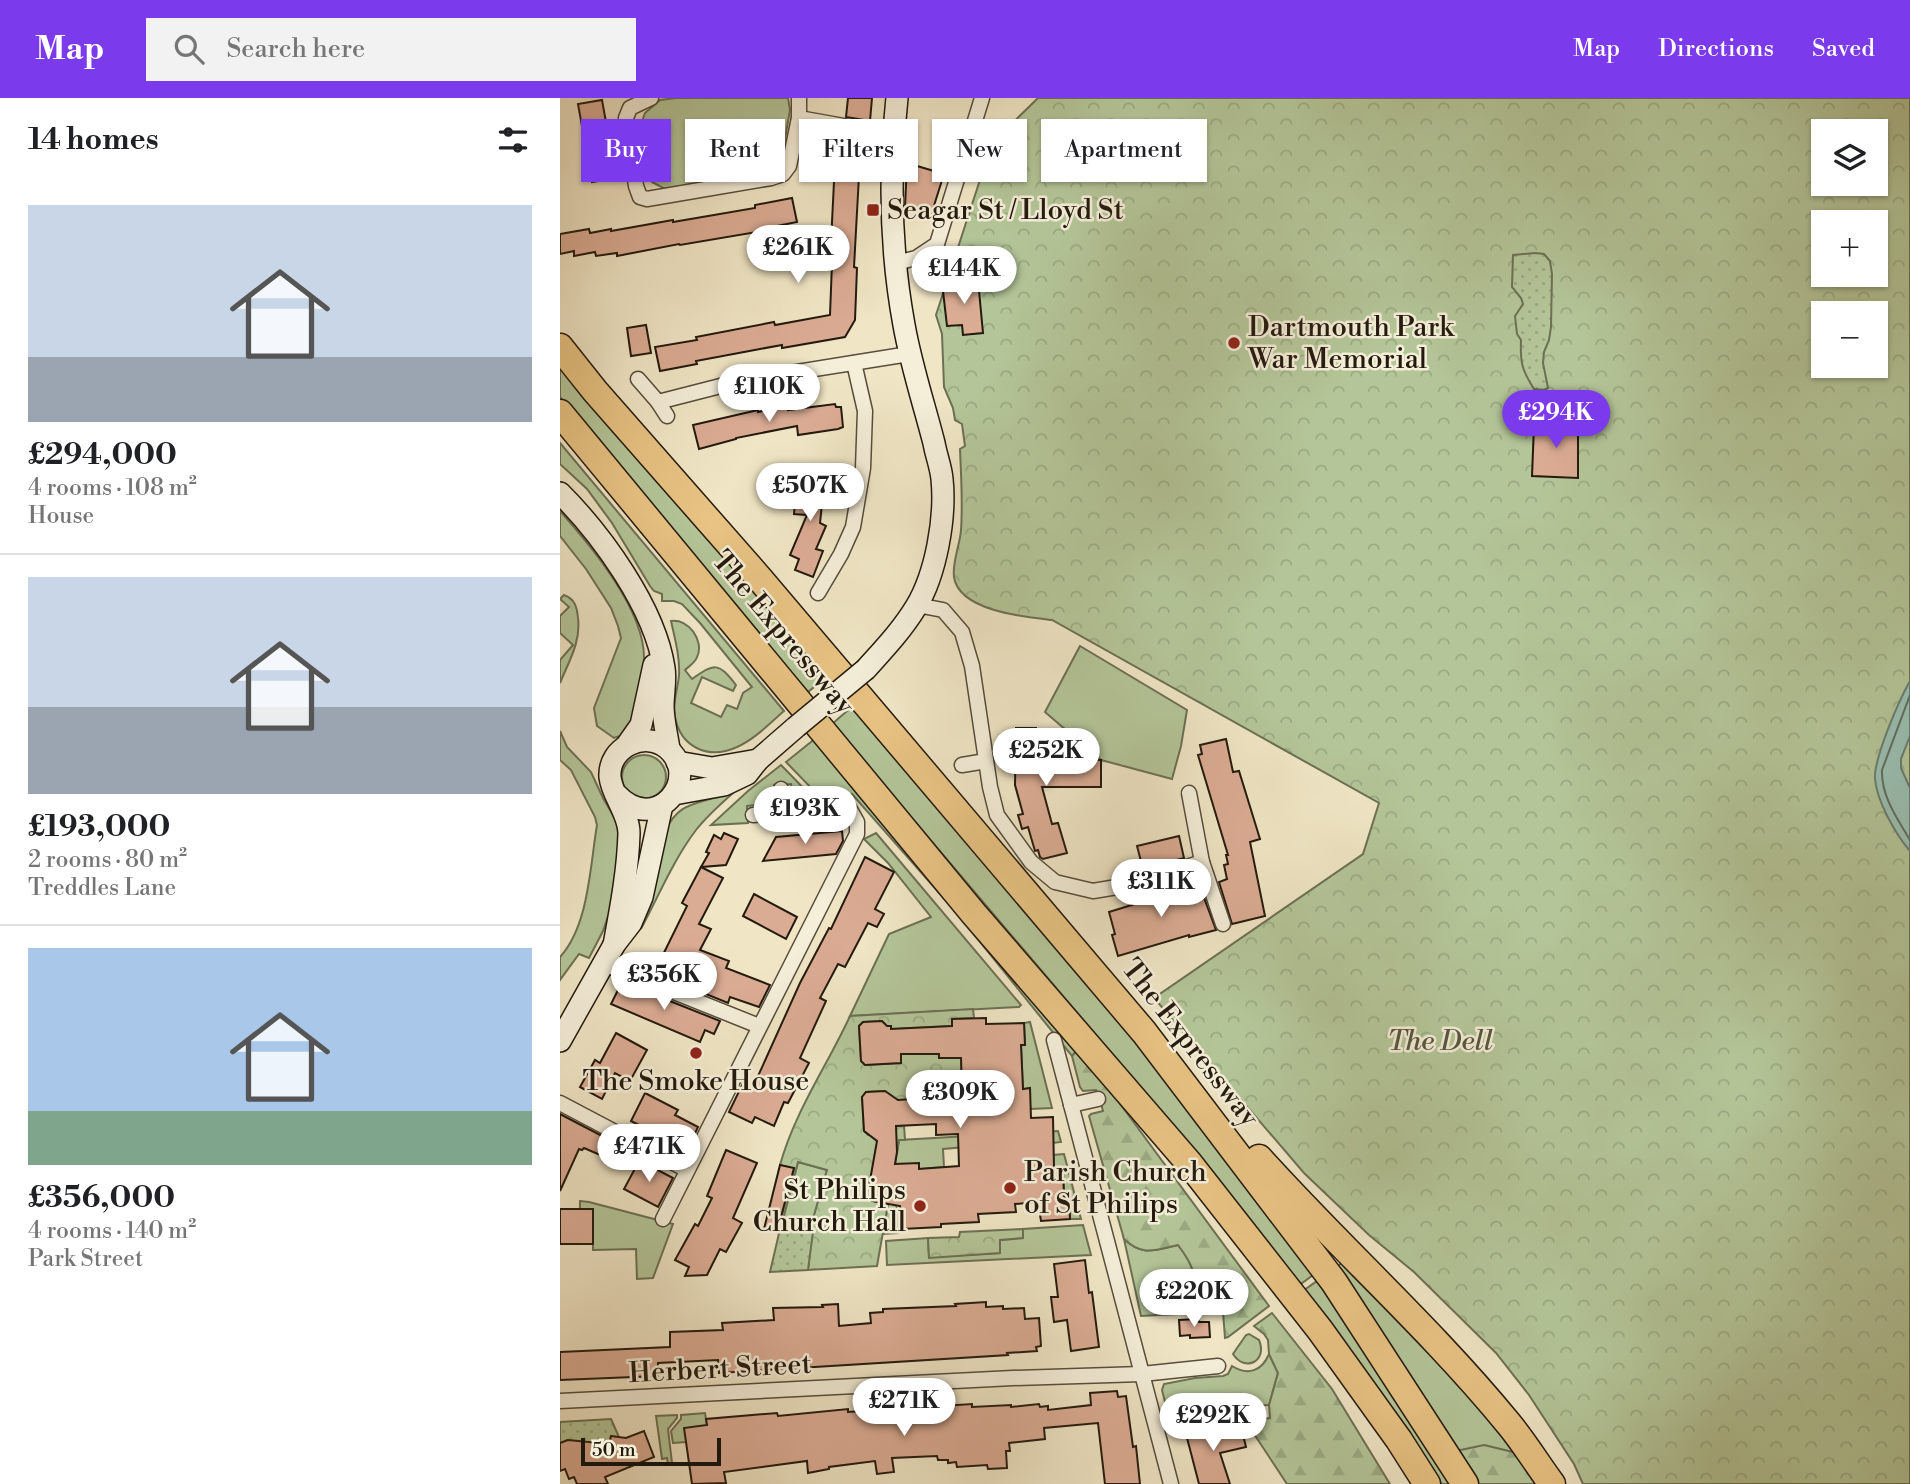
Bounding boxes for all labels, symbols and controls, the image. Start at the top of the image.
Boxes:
search box [146,18,636,81]
text: Map [35,29,104,70]
icon: search [170,30,208,68]
text: Search here [226,33,365,65]
text: Map [1573,34,1620,64]
text: Directions [1658,34,1774,64]
text: Saved [1812,34,1875,64]
chip: Buy [581,119,671,182]
chip: Rent [685,119,785,182]
chip: Filters [799,119,918,182]
chip: New [932,119,1027,182]
chip: Apartment [1041,119,1207,182]
map controls [1811,119,1888,378]
button: layers [1811,119,1888,196]
text: 14 homes [28,121,159,159]
icon: filters [494,121,532,159]
place label: Seagar St / Lloyd St [887,193,1124,228]
marker: Seagar St / Lloyd St [865,202,881,218]
button: + [1811,210,1888,287]
pin: £261K [749,226,847,285]
text: £261K [763,234,833,262]
pin: £144K [915,246,1013,306]
icon: home [217,251,343,377]
text: £144K [928,255,1000,283]
button: − [1811,301,1888,378]
place label: Dartmouth Park War Memorial [1247,310,1455,377]
marker: Dartmouth Park War Memorial [1226,335,1242,351]
pin: £110K [720,364,818,424]
text: £110K [734,373,804,401]
pin: £294K [1507,390,1605,450]
text: £294K [1518,399,1594,427]
text: £294,000 [28,436,177,474]
pin: £507K [761,464,859,523]
text: £507K [772,472,848,500]
text: 4 rooms · 108 m² [28,474,197,502]
text: House [28,502,94,530]
street label: The Expressway [704,544,862,723]
icon: home [217,623,343,749]
pin: £252K [997,728,1095,788]
text: £252K [1009,737,1083,765]
pin: £193K [756,786,854,846]
text: £193K [770,795,840,823]
text: £193,000 [28,808,170,846]
text: 2 rooms · 80 m² [28,846,187,874]
pin: £311K [1112,860,1210,919]
text: £311K [1127,868,1195,896]
text: Treddles Lane [28,874,176,902]
street label: The Expressway [1114,952,1267,1134]
pin: £356K [615,953,713,1012]
text: £356K [627,961,701,989]
icon: home [217,994,343,1120]
park label: The Dell [1387,1024,1493,1059]
marker: The Smoke House [688,1045,704,1061]
place label: The Smoke House [583,1064,809,1099]
pin: £309K [911,1070,1009,1130]
text: £309K [922,1079,998,1107]
pin: £471K [600,1124,698,1184]
text: £471K [613,1133,685,1161]
place label: Parish Church of St Philips [1024,1155,1207,1222]
place label: St Philips Church Hall [753,1173,906,1240]
text: £356,000 [28,1179,175,1217]
marker: Parish Church of St Philips [1002,1180,1018,1196]
marker: St Philips Church Hall [912,1198,928,1214]
text: 4 rooms · 140 m² [28,1217,196,1245]
text: Park Street [28,1245,143,1273]
pin: £220K [1145,1270,1243,1329]
text: £220K [1156,1278,1232,1306]
street label: Herbert Street [628,1347,812,1391]
pin: £271K [855,1378,953,1438]
text: £271K [869,1387,939,1415]
pin: £292K [1164,1394,1262,1453]
text: £292K [1176,1402,1250,1430]
scale bar [581,1435,721,1467]
text: 50 m [592,1438,636,1462]

